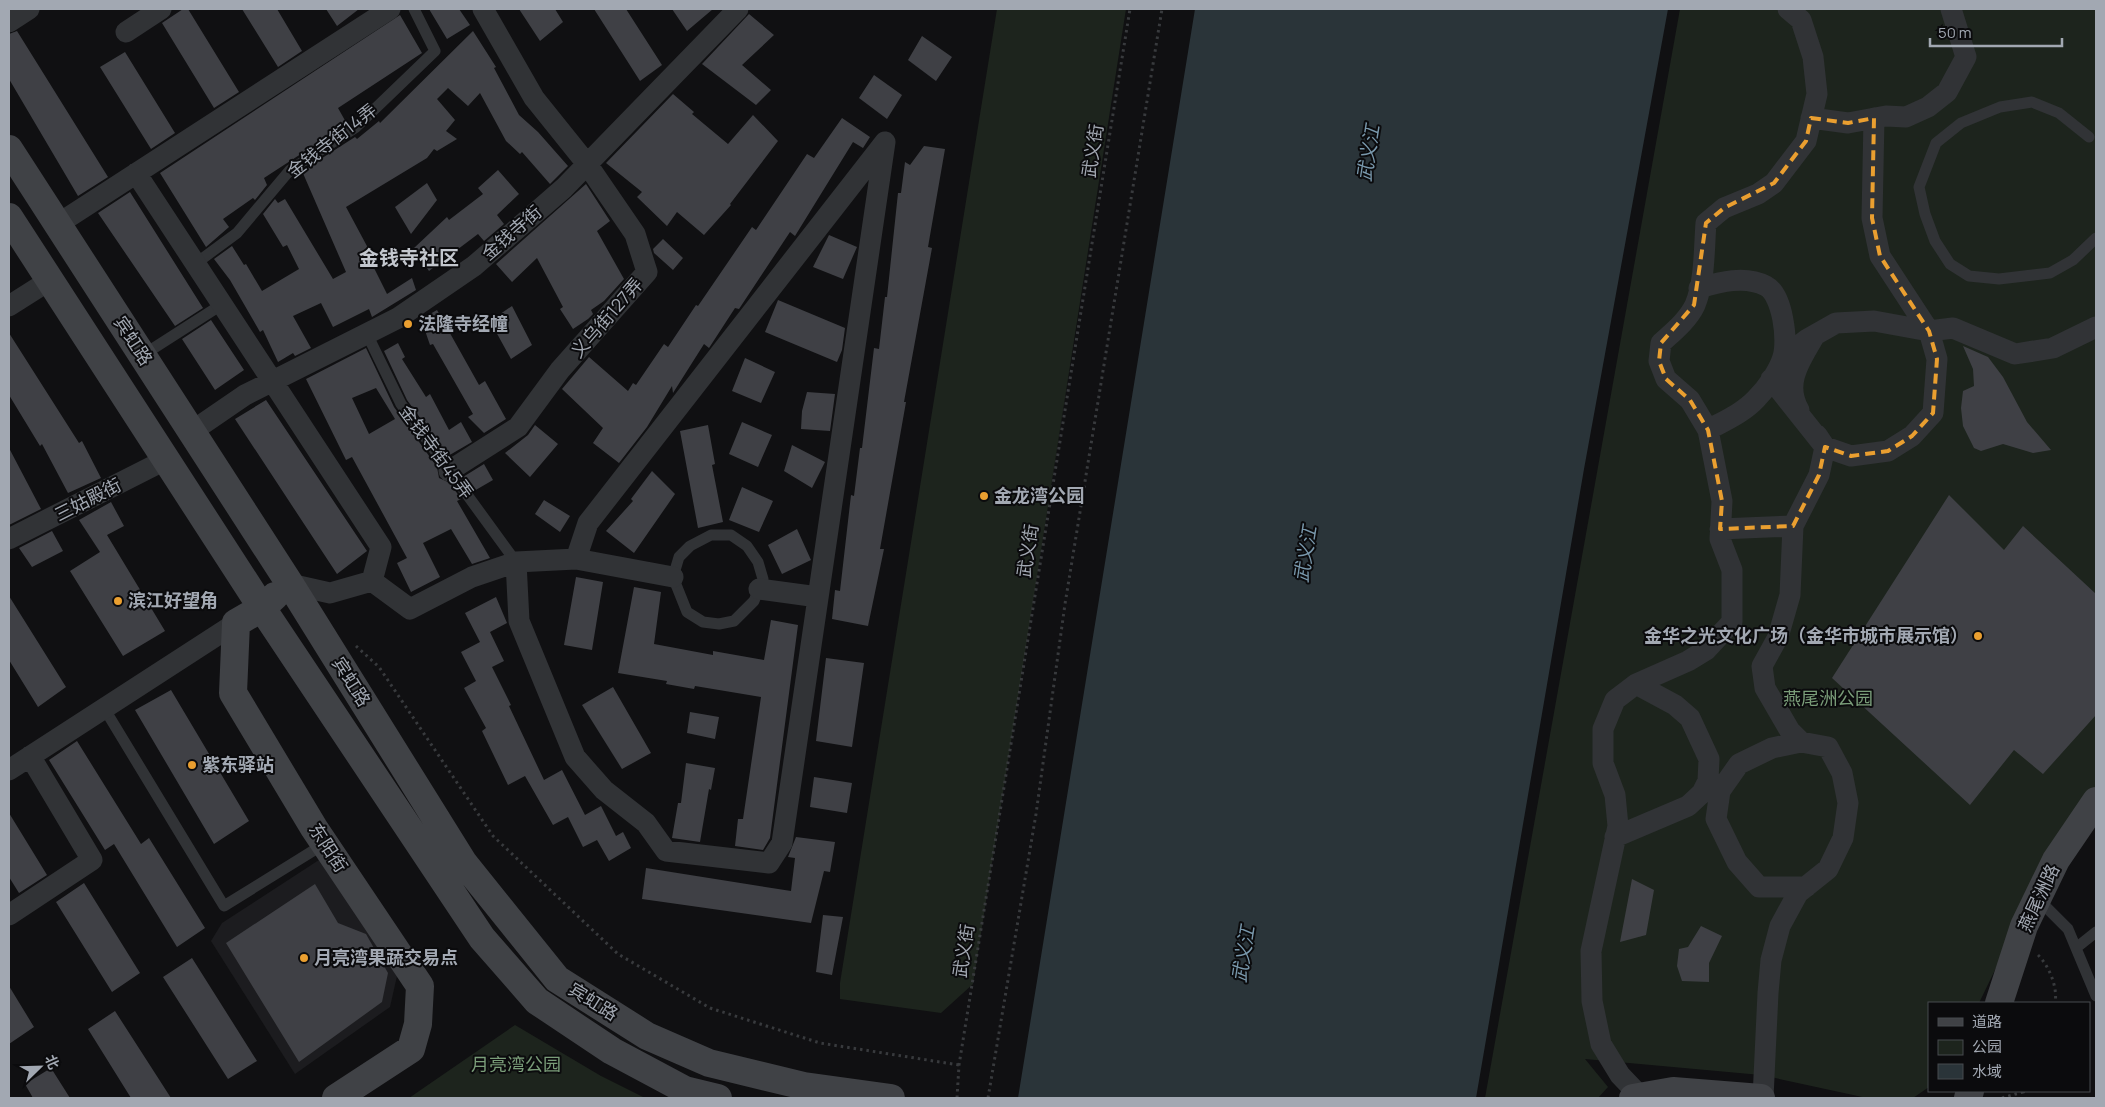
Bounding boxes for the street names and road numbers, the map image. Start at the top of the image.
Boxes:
street label: 金钱寺街14弄 [282,98,381,183]
street label: 武义街 [1076,122,1108,179]
street label: 金钱寺街 [476,200,546,265]
street label: 义乌街127弄 [565,272,648,362]
street label: 宾虹路 [109,311,159,370]
street label: 金钱寺街45弄 [394,399,479,503]
street label: 三姑殿街 [50,472,125,526]
street label: 武义街 [1011,522,1043,579]
street label: 宾虹路 [327,652,376,711]
street label: 东阳街 [304,818,354,877]
street label: 燕尾洲路 [2012,860,2064,935]
street label: 武义街 [947,922,979,979]
street label: 宾虹路 [564,977,623,1026]

